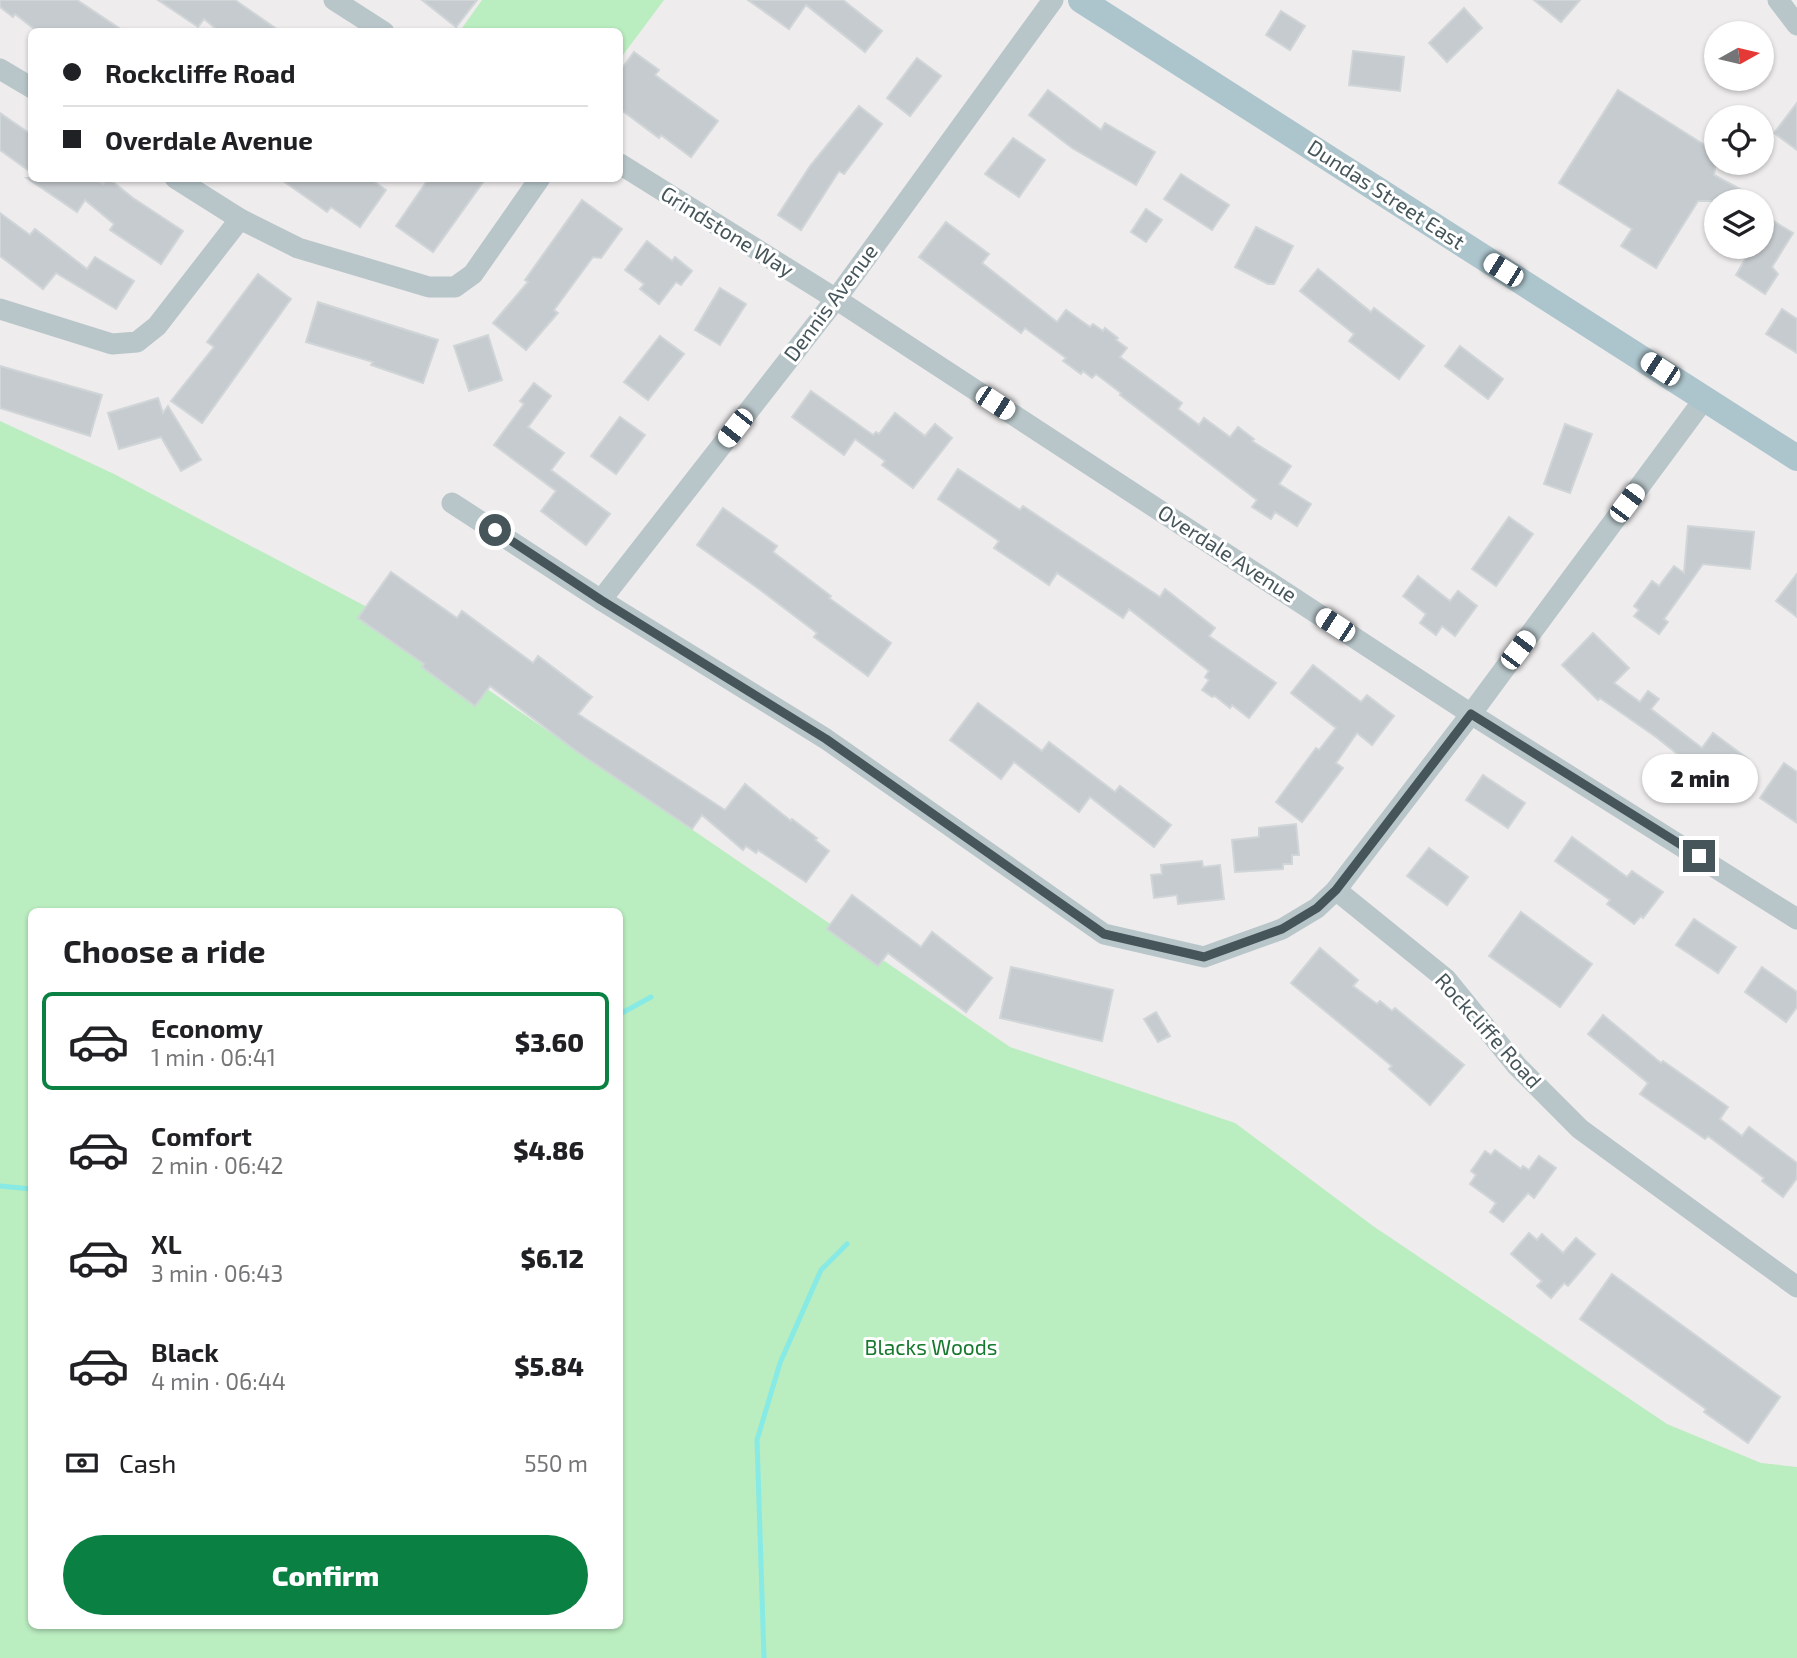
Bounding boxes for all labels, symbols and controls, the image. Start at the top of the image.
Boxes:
north arrow [1704,21,1774,91]
map controls [1704,21,1774,259]
text: Rockcliffe Road [105,57,295,88]
button: locate [1704,105,1774,175]
text: Overdale Avenue [105,124,313,155]
street label: Dundas Street East [1304,134,1470,254]
street label: Grindstone Way [657,180,799,282]
button: layers [1704,189,1774,259]
street label: Dennis Avenue [778,239,882,366]
car [1480,250,1527,290]
car [1637,349,1684,389]
car [972,383,1019,423]
car [714,405,757,451]
car [1606,480,1649,526]
street label: Overdale Avenue [1154,499,1302,607]
route start [479,514,511,546]
car [1312,605,1359,645]
car [1497,627,1540,673]
callout: 2 min [1641,754,1757,804]
text: 2 min [1670,764,1730,792]
route end [1683,840,1715,872]
text: Choose a ride [63,931,266,969]
street label: Rockcliffe Road [1431,967,1547,1093]
icon: car [67,1010,130,1073]
text: Economy [151,1012,263,1043]
text: $3.60 [515,1026,584,1057]
text: 1 min · 06:41 [151,1043,276,1071]
icon: car [67,1118,130,1181]
text: Comfort [151,1120,252,1151]
text: $4.86 [513,1134,584,1165]
text: 2 min · 06:42 [151,1151,283,1179]
icon: car [67,1226,130,1289]
text: XL [151,1228,182,1259]
text: $6.12 [521,1242,584,1273]
text: 3 min · 06:43 [151,1259,283,1287]
icon: car [67,1334,130,1397]
park label: Blacks Woods [865,1334,997,1359]
text: Black [151,1336,219,1367]
text: $5.84 [514,1350,584,1381]
text: 4 min · 06:44 [151,1367,286,1395]
icon: cash [63,1444,101,1482]
text: Cash [119,1447,176,1478]
text: 550 m [524,1449,588,1477]
button: Confirm [63,1535,588,1615]

